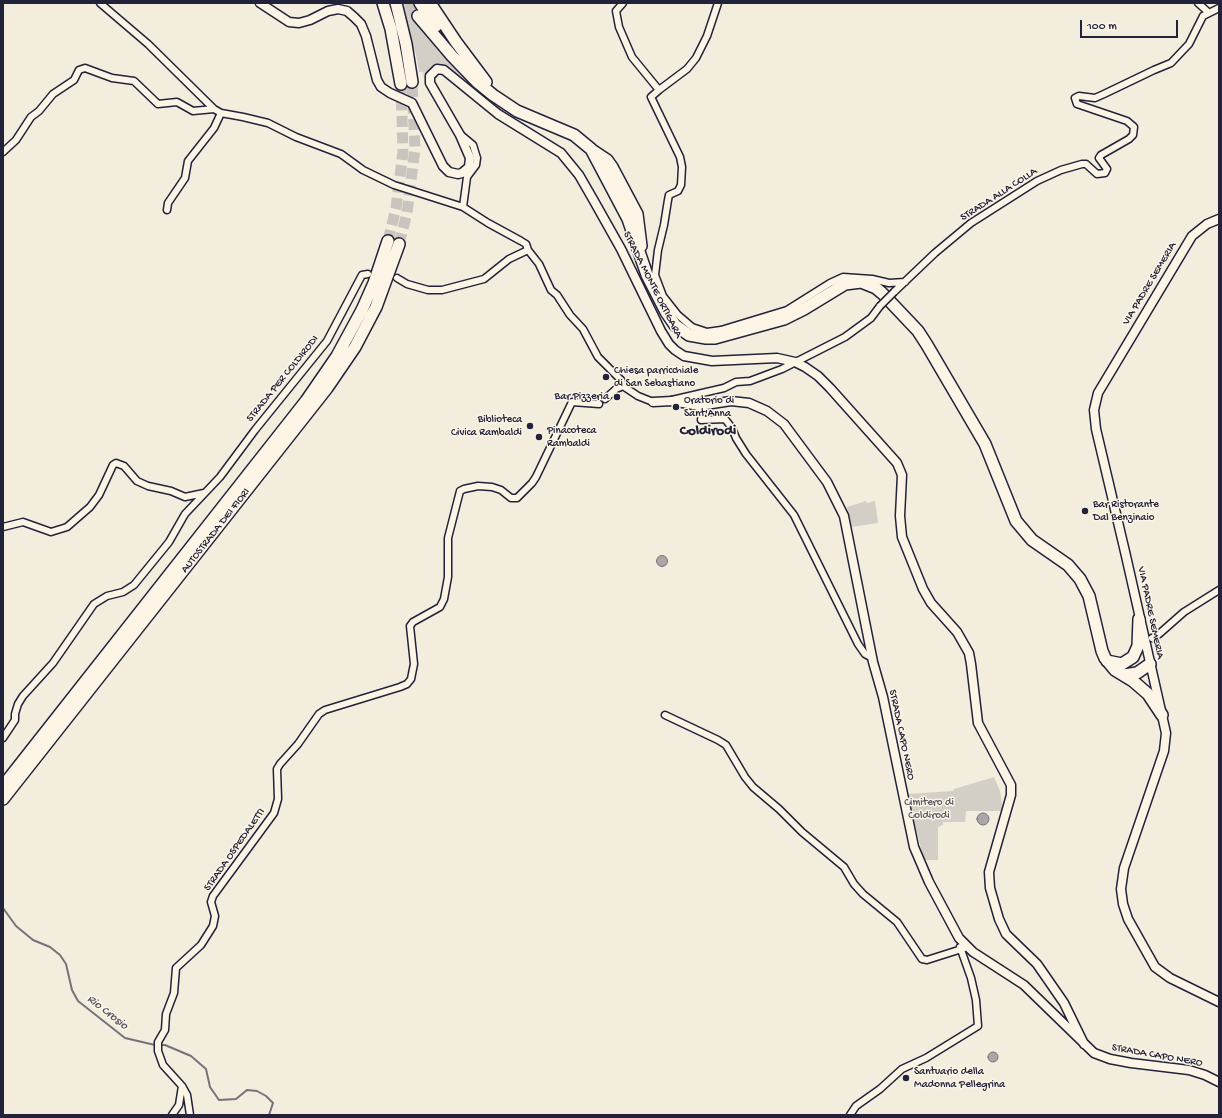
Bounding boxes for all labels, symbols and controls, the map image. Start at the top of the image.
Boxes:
scale bar [1082,12,1180,38]
text: 100 m [1087,20,1117,34]
street label: STRADA ALLA COLLA [958,165,1040,225]
street label: STRADA MONTE ORTIGARA [619,229,685,341]
street label: VIA PADRE SEMERIA [1120,240,1180,328]
street label: STRADA PER COLDIRODI [244,333,322,425]
place label: Chiesa parricchiale di San Sebastiano [614,364,698,390]
marker: Chiesa parricchiale di San Sebastiano [601,372,611,382]
place label: Bar Pizzeria [555,390,609,404]
marker: Bar Pizzeria [612,392,622,402]
place label: Oratorio di Sant'Anna [684,394,734,420]
marker: Oratorio di Sant'Anna [671,402,681,412]
place label: Biblioteca Civica Rambaldi [451,413,522,439]
marker: Biblioteca Civica Rambaldi [525,421,535,431]
district label: Coldirodi [680,423,736,441]
place label: Pinacoteca Rambaldi [547,424,596,450]
marker: Pinacoteca Rambaldi [534,432,544,442]
street label: AUTOSTRADA DEI FIORI [179,486,253,576]
place label: Bar Ristorante Dal Benzinaio [1093,498,1159,524]
marker: Bar Ristorante Dal Benzinaio [1080,506,1090,516]
street label: VIA PADRE SEMERIA [1134,566,1166,660]
street label: STRADA CAPO NERO [885,689,917,781]
park label: Cimitero di Coldirodi [904,796,954,822]
street label: STRADA OSPEDALETTI [201,806,269,894]
water label: Rio Crosio [84,992,130,1034]
street label: STRADA CAPO NERO [1111,1042,1203,1070]
place label: Santuario della Madonna Pellegrina [914,1065,1005,1091]
marker: Santuario della Madonna Pellegrina [901,1073,911,1083]

